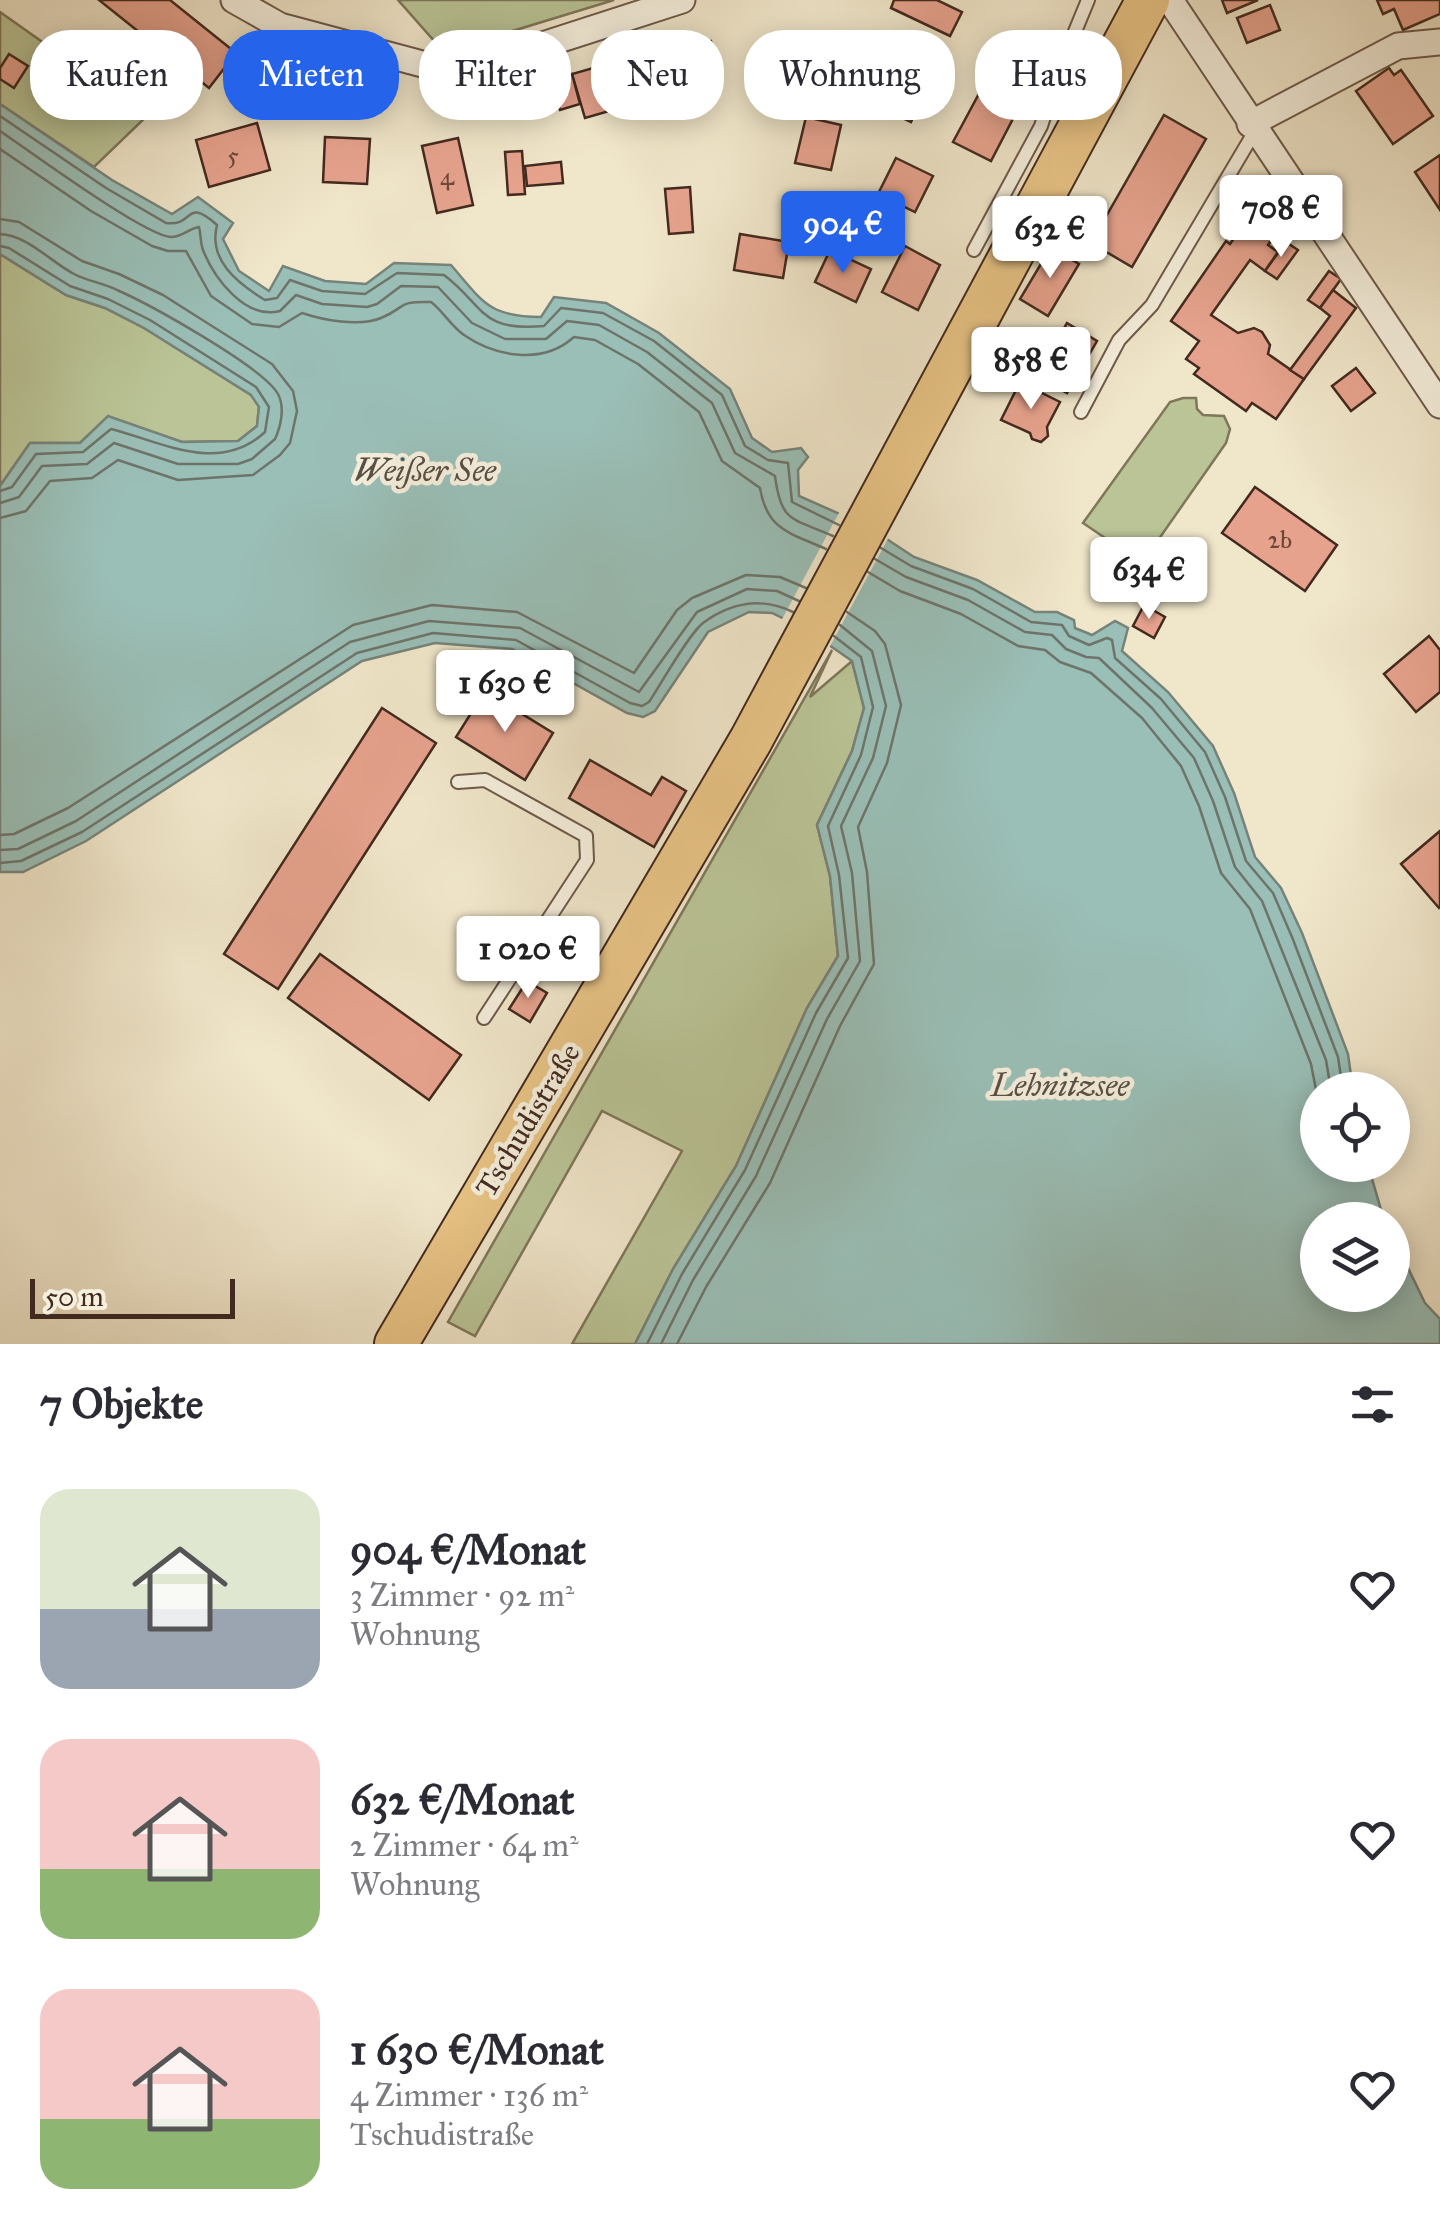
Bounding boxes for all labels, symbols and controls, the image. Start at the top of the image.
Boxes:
chip: Kaufen [30,30,203,120]
chip: Mieten [223,30,399,120]
chip: Filter [419,30,571,120]
chip: Neu [591,30,724,120]
chip: Wohnung [744,30,955,120]
chip: Haus [975,30,1122,120]
house number: 5 [227,140,239,171]
house number: 4 [440,161,455,192]
pin: 708 € [1211,175,1351,260]
text: 708 € [1241,188,1321,227]
pin: 904 € [773,191,913,276]
pin: 632 € [980,196,1120,281]
text: 904 € [803,204,883,243]
text: 632 € [1014,209,1086,248]
pin: 858 € [961,327,1101,412]
text: 858 € [993,340,1069,379]
water label: Weißer See [354,451,497,490]
house number: 2b [1268,524,1292,555]
pin: 634 € [1079,537,1219,622]
text: 634 € [1112,550,1186,589]
pin: 1 630 € [413,650,597,735]
text: 1 630 € [458,663,552,702]
pin: 1 020 € [436,916,620,1001]
text: 1 020 € [479,929,577,968]
street label: Tschudistraße [468,1037,588,1203]
water label: Lehnitzsee [989,1066,1130,1105]
map controls [1300,1072,1410,1312]
button: locate [1300,1072,1410,1182]
button: layers [1300,1202,1410,1312]
scale bar [30,1274,235,1318]
text: 50 m [45,1279,104,1314]
icon: filters [1345,1377,1400,1432]
text: 7 Objekte [40,1378,203,1430]
text: 904 €/Monat [350,1524,586,1576]
icon: home [120,1529,240,1649]
icon: heart [1345,1562,1400,1617]
text: 3 Zimmer · 92 m² [350,1576,574,1615]
text: Wohnung [350,1615,479,1654]
text: 632 €/Monat [350,1774,574,1826]
icon: home [120,1779,240,1899]
icon: heart [1345,1812,1400,1867]
text: 2 Zimmer · 64 m² [350,1826,579,1865]
text: Wohnung [350,1865,479,1904]
text: 1 630 €/Monat [350,2024,604,2076]
icon: home [120,2029,240,2149]
icon: heart [1345,2062,1400,2117]
text: 4 Zimmer · 136 m² [350,2076,588,2115]
text: Tschudistraße [350,2115,534,2154]

